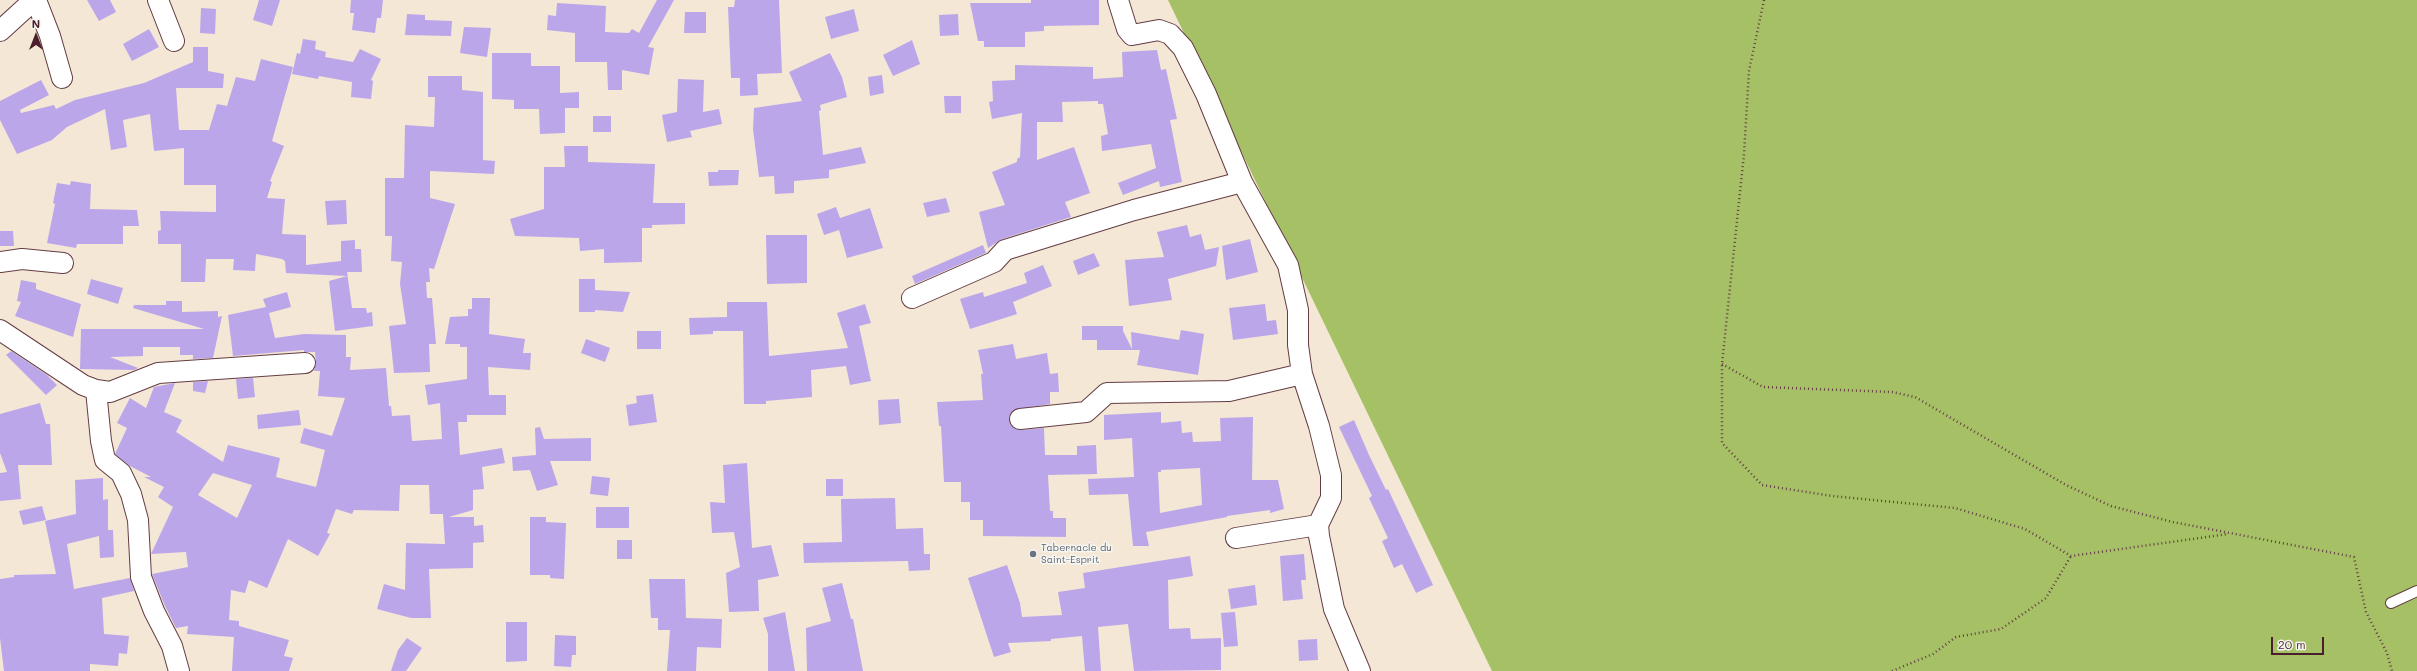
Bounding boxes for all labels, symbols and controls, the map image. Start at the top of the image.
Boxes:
north arrow [16,16,56,56]
text: N [32,16,40,31]
place label: Tabernacle du Saint-Esprit [1041,542,1112,566]
marker: Tabernacle du Saint-Esprit [1028,549,1038,559]
scale bar [2273,629,2326,655]
text: 20 m [2278,636,2306,652]

